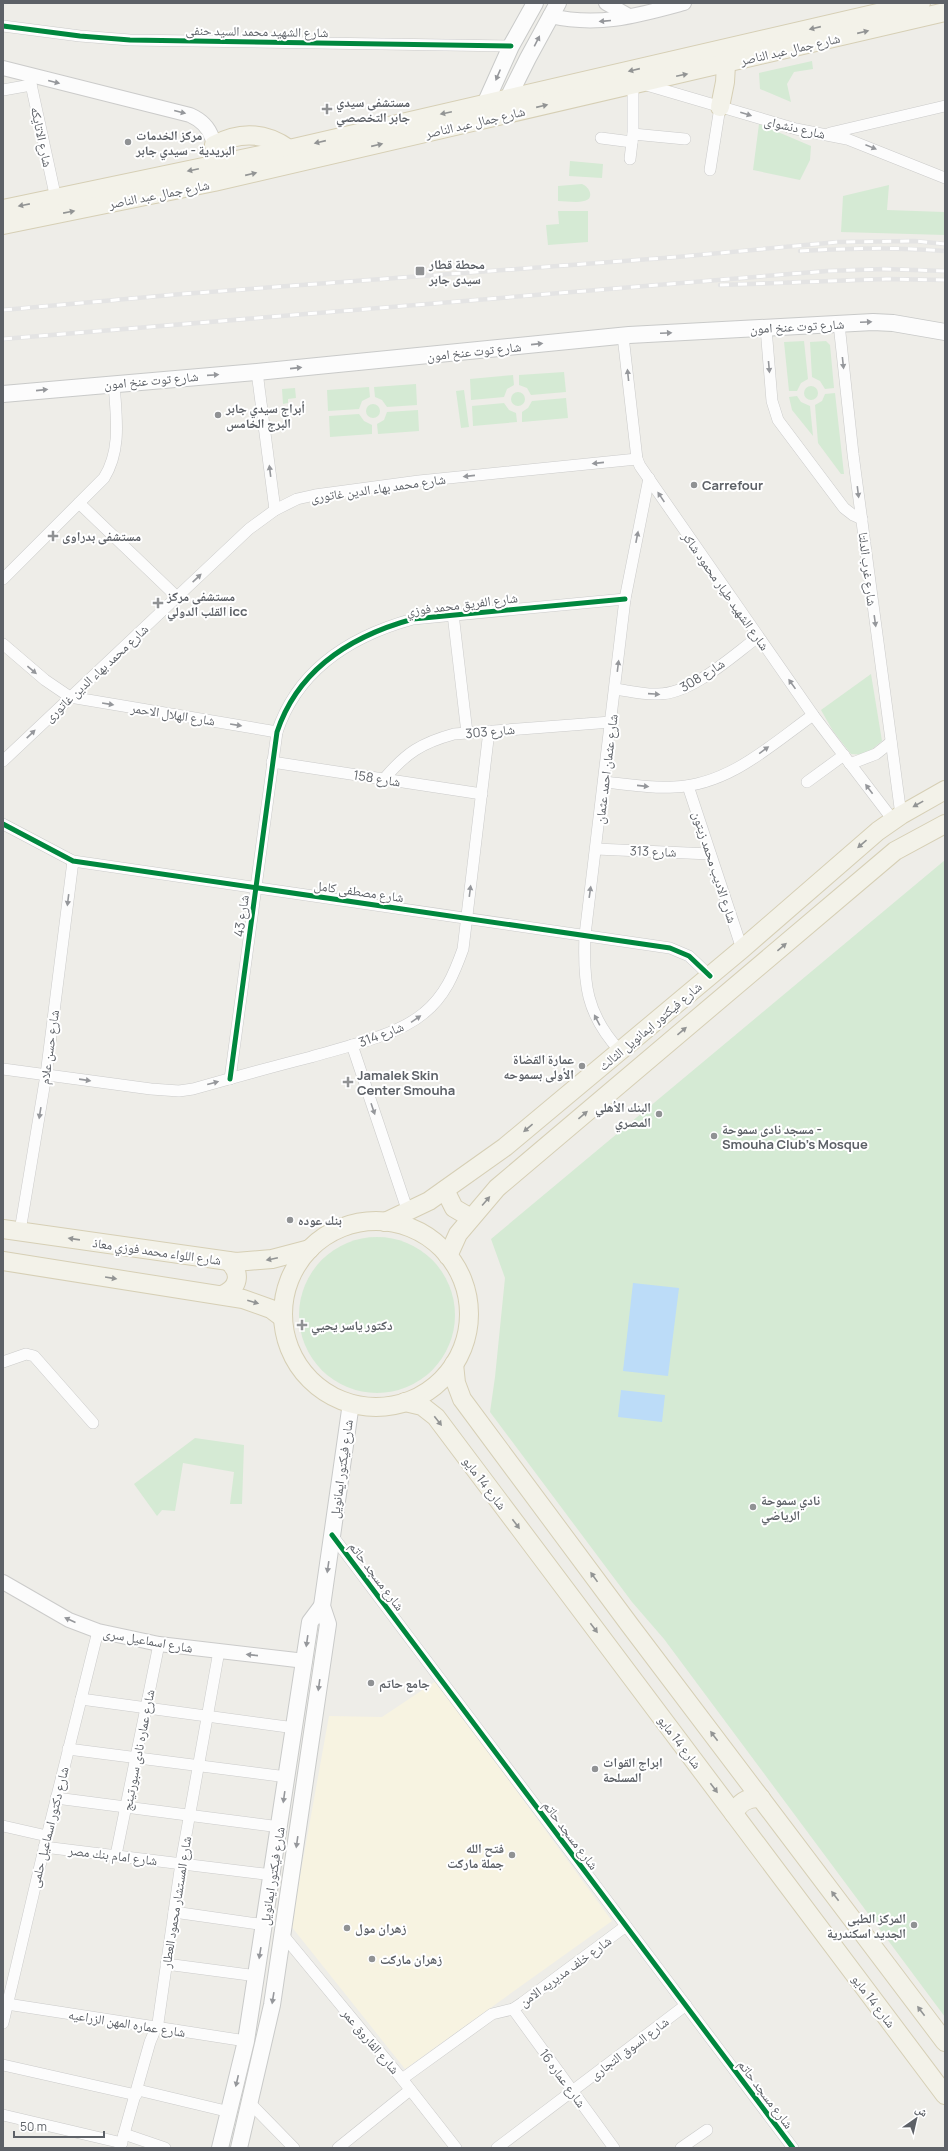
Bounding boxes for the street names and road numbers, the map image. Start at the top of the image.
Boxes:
street label: شارع الشهيد محمد السيد حنفى [185,21,329,42]
street label: شارع جمال عبد الناصر [737,29,842,70]
street label: شارع جمال عبد الناصر [422,102,527,143]
street label: شارع الاتايكه [26,105,57,169]
street label: شارع دنشواى [762,111,827,144]
street label: شارع جمال عبد الناصر [106,175,211,214]
street label: شارع توت عنخ امون [749,315,845,338]
street label: شارع توت عنخ امون [426,337,522,366]
street label: شارع توت عنخ امون [103,367,199,394]
street label: شارع محمد بهاء الدين غاتورى [309,470,447,507]
street label: شارع الشهيد طيار محمود شاكر [677,527,774,654]
street label: شارع غرب الدلتا [854,531,881,607]
street label: شارع الفريق محمد فوزي [405,588,519,622]
street label: شارع محمد بهاء الدين غاتورى [40,620,153,727]
street label: شارع 308 [676,654,729,697]
street label: شارع الهلال الاحمر [128,698,216,731]
street label: شارع عثمان احمد عثمان [590,713,623,825]
street label: شارع 303 [464,720,516,743]
street label: شارع 158 [352,765,402,792]
street label: شارع الاديب محمد زيتون [687,809,742,926]
street label: شارع 313 [629,841,677,862]
street label: شارع مصطفى كامل [313,876,405,907]
street label: شارع 43 [229,894,254,938]
street label: شارع فيكتور ايمانويل الثالث [595,977,706,1075]
street label: شارع حسن علام [35,1008,64,1086]
street label: شارع 314 [356,1017,407,1052]
street label: شارع اللواء محمد فوزي معاذ [91,1233,222,1271]
street label: شارع فيكتور ايمانويل [325,1418,358,1520]
street label: شارع 14 مايو [458,1453,511,1514]
street label: شارع مسجد حاتم [344,1538,409,1615]
street label: شارع اسماعيل سرى [101,1623,194,1658]
street label: شارع عماره نادى سبورتينج [117,1688,160,1812]
street label: شارع 14 مايو [653,1712,706,1773]
street label: شارع دكتور اسماعيل حلمى [25,1765,74,1890]
street label: شارع مسجد حاتم [538,1797,603,1874]
street label: شارع فيكتور ايمانويل [255,1825,290,1927]
street label: شارع المستشار محمود العطار [157,1835,196,1970]
street label: شارع امام بنك مصر [66,1840,158,1870]
street label: شارع خلف مديريه الامن [515,1931,615,2011]
street label: شارع 14 مايو [847,1971,900,2032]
street label: شارع الفاروق عمر [337,2004,404,2078]
street label: شارع عماره المهن الزراعيه [67,2005,187,2042]
street label: شارع السوق التجارى [586,2012,673,2084]
street label: شارع عماره 16 [535,2045,590,2112]
street label: شارع مسجد حاتم [733,2056,798,2133]

